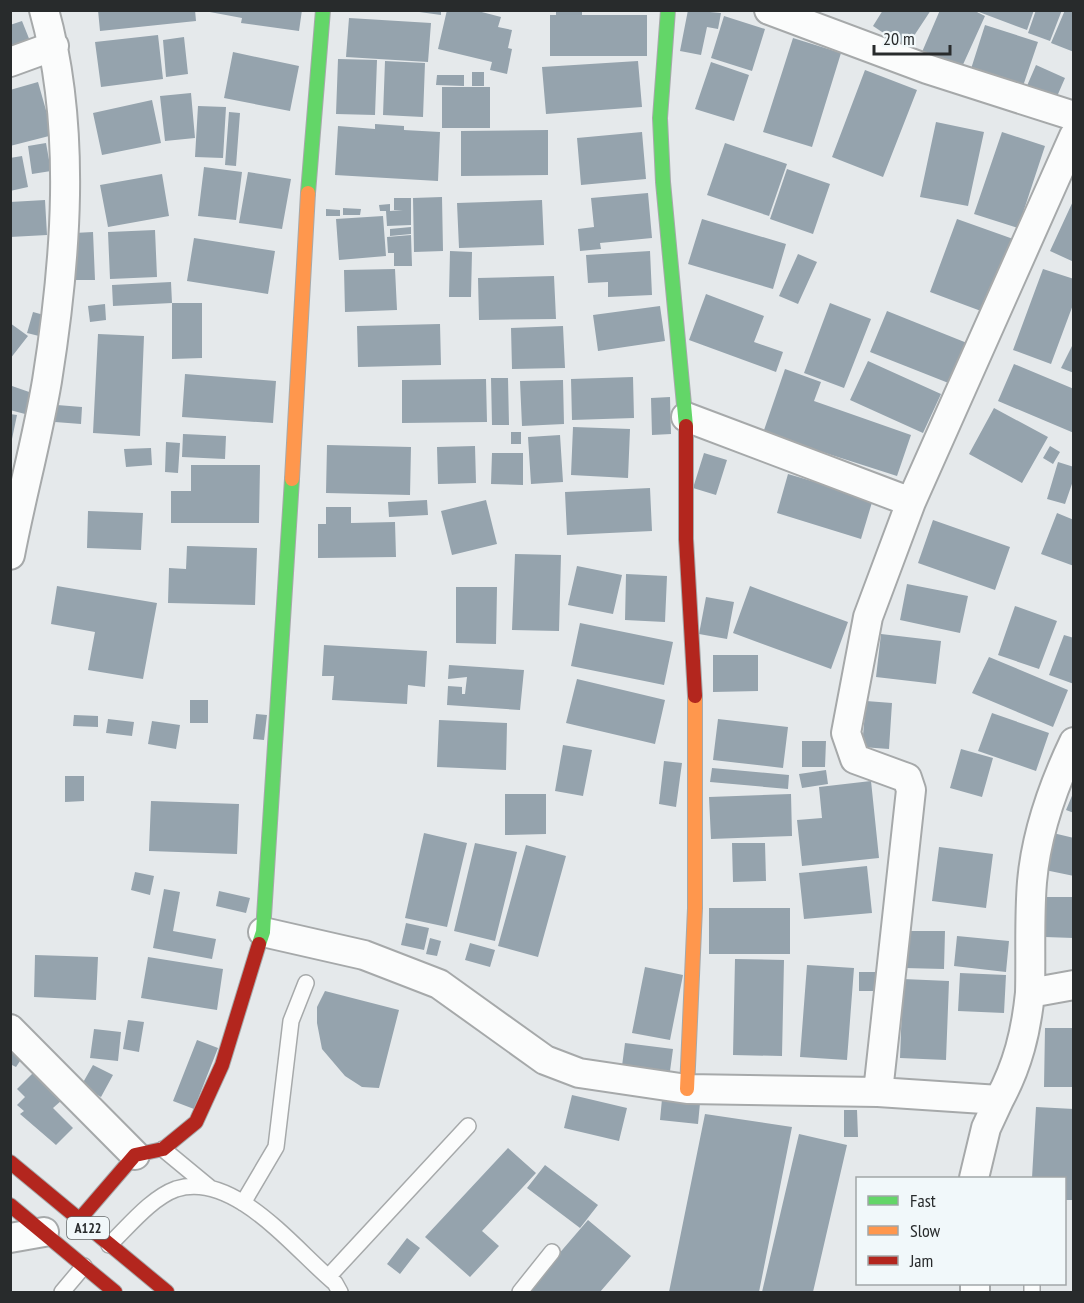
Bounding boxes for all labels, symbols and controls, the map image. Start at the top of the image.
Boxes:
scale bar [874,18,950,56]
text: 20 m [883,27,915,50]
legend [856,1177,1066,1285]
text: Fast [910,1189,936,1212]
road number: A122 [67,1217,109,1239]
text: Slow [910,1219,941,1242]
text: Jam [909,1249,933,1272]

